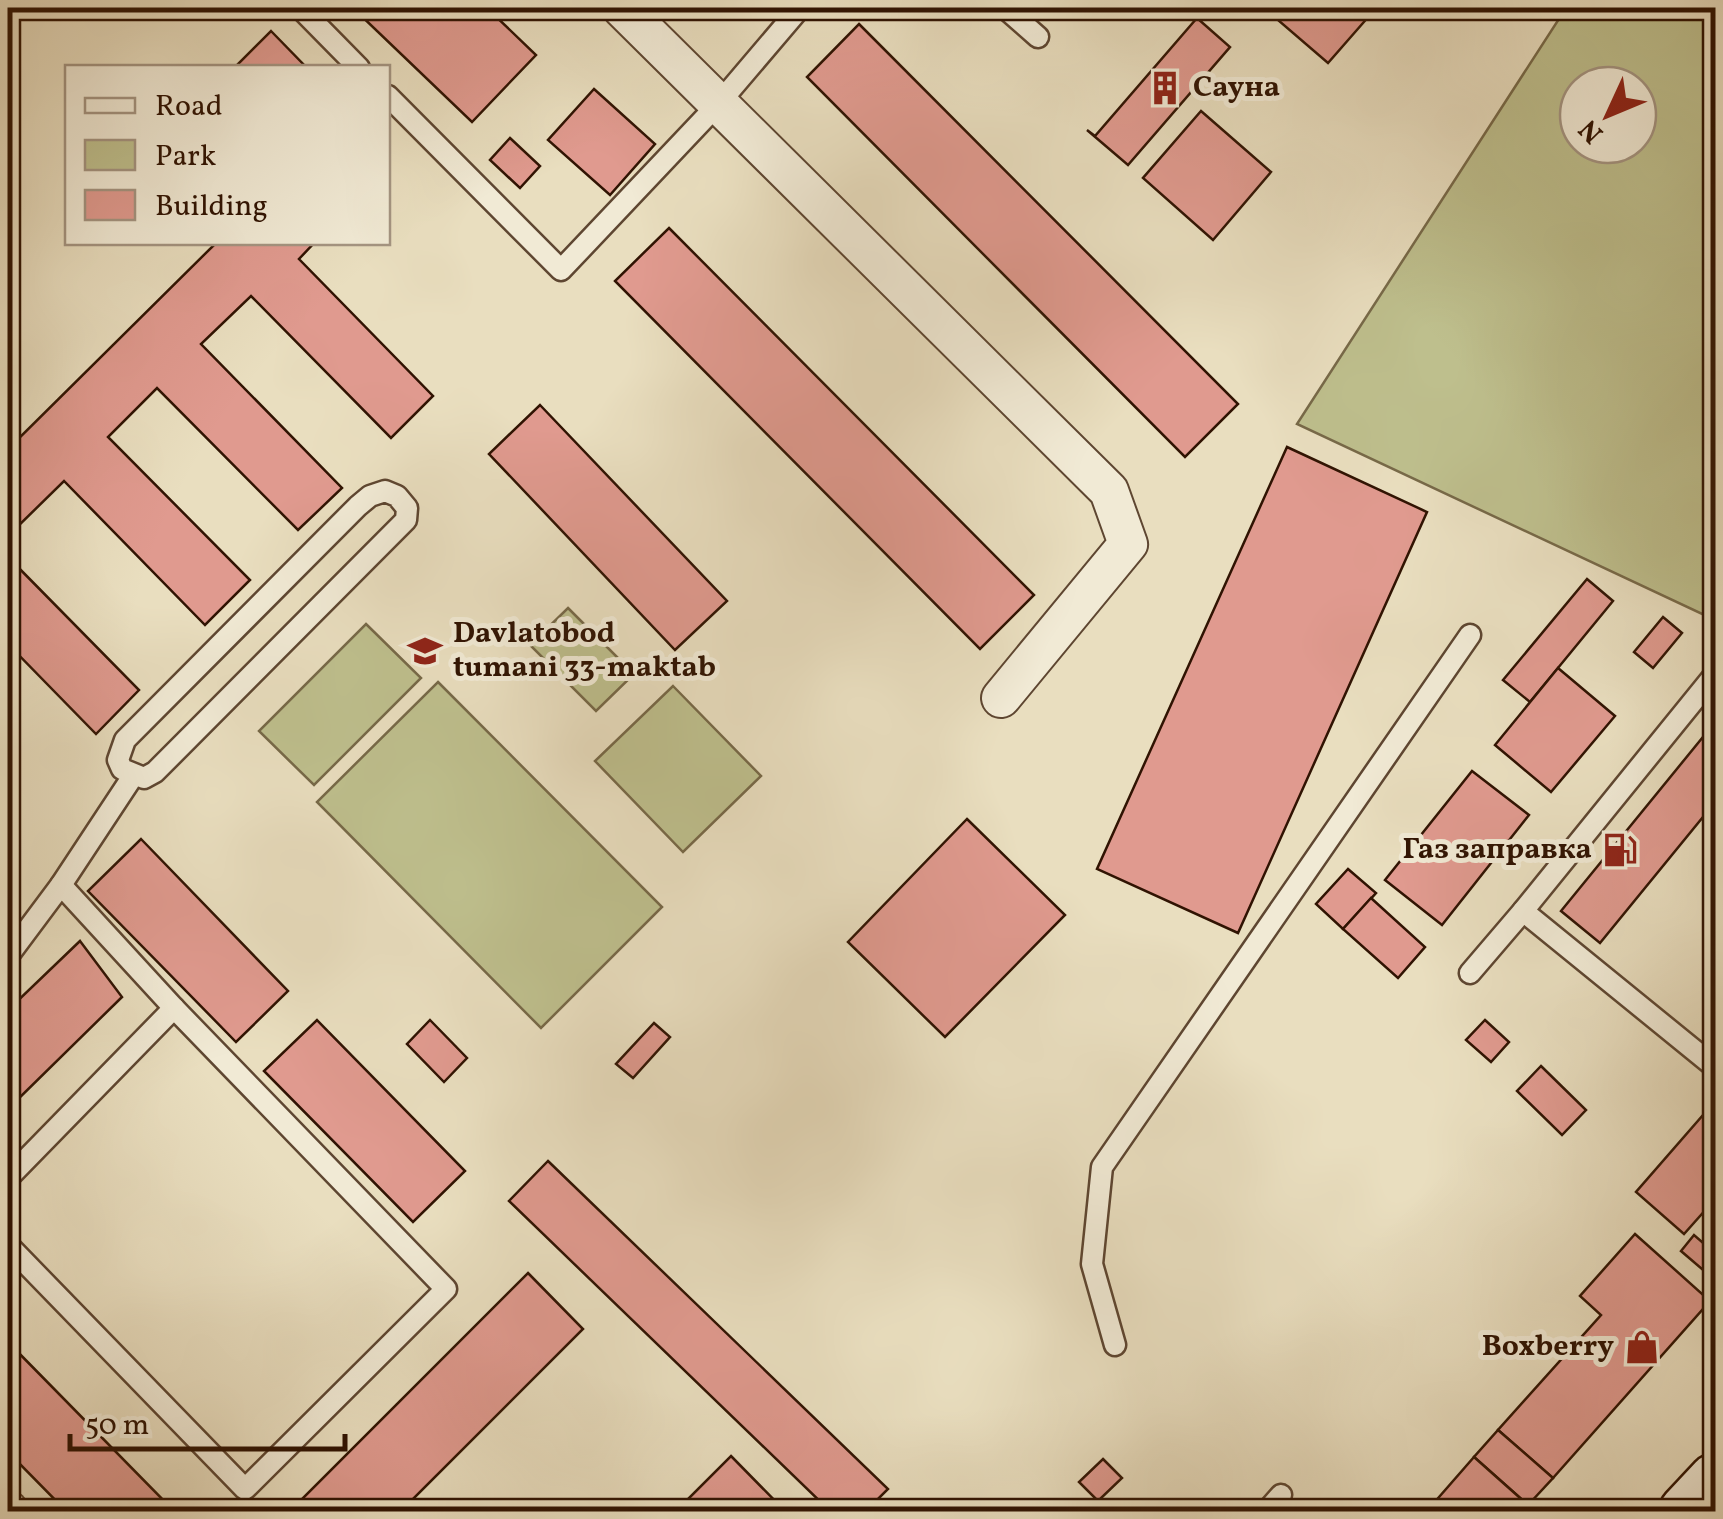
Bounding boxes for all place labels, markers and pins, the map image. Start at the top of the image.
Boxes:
place label: Сауна [1193,67,1280,109]
building icon: Сауна [1146,69,1184,107]
place label: Davlatobod tumani 33-maktab [453,613,716,689]
school or university icon: Davlatobod tumani 33-maktab [406,632,444,670]
place label: Газ заправка [1402,829,1592,871]
fuel station icon: Газ заправка [1601,831,1639,869]
place label: Boxberry [1482,1326,1614,1368]
shop icon: Boxberry [1623,1328,1661,1366]

